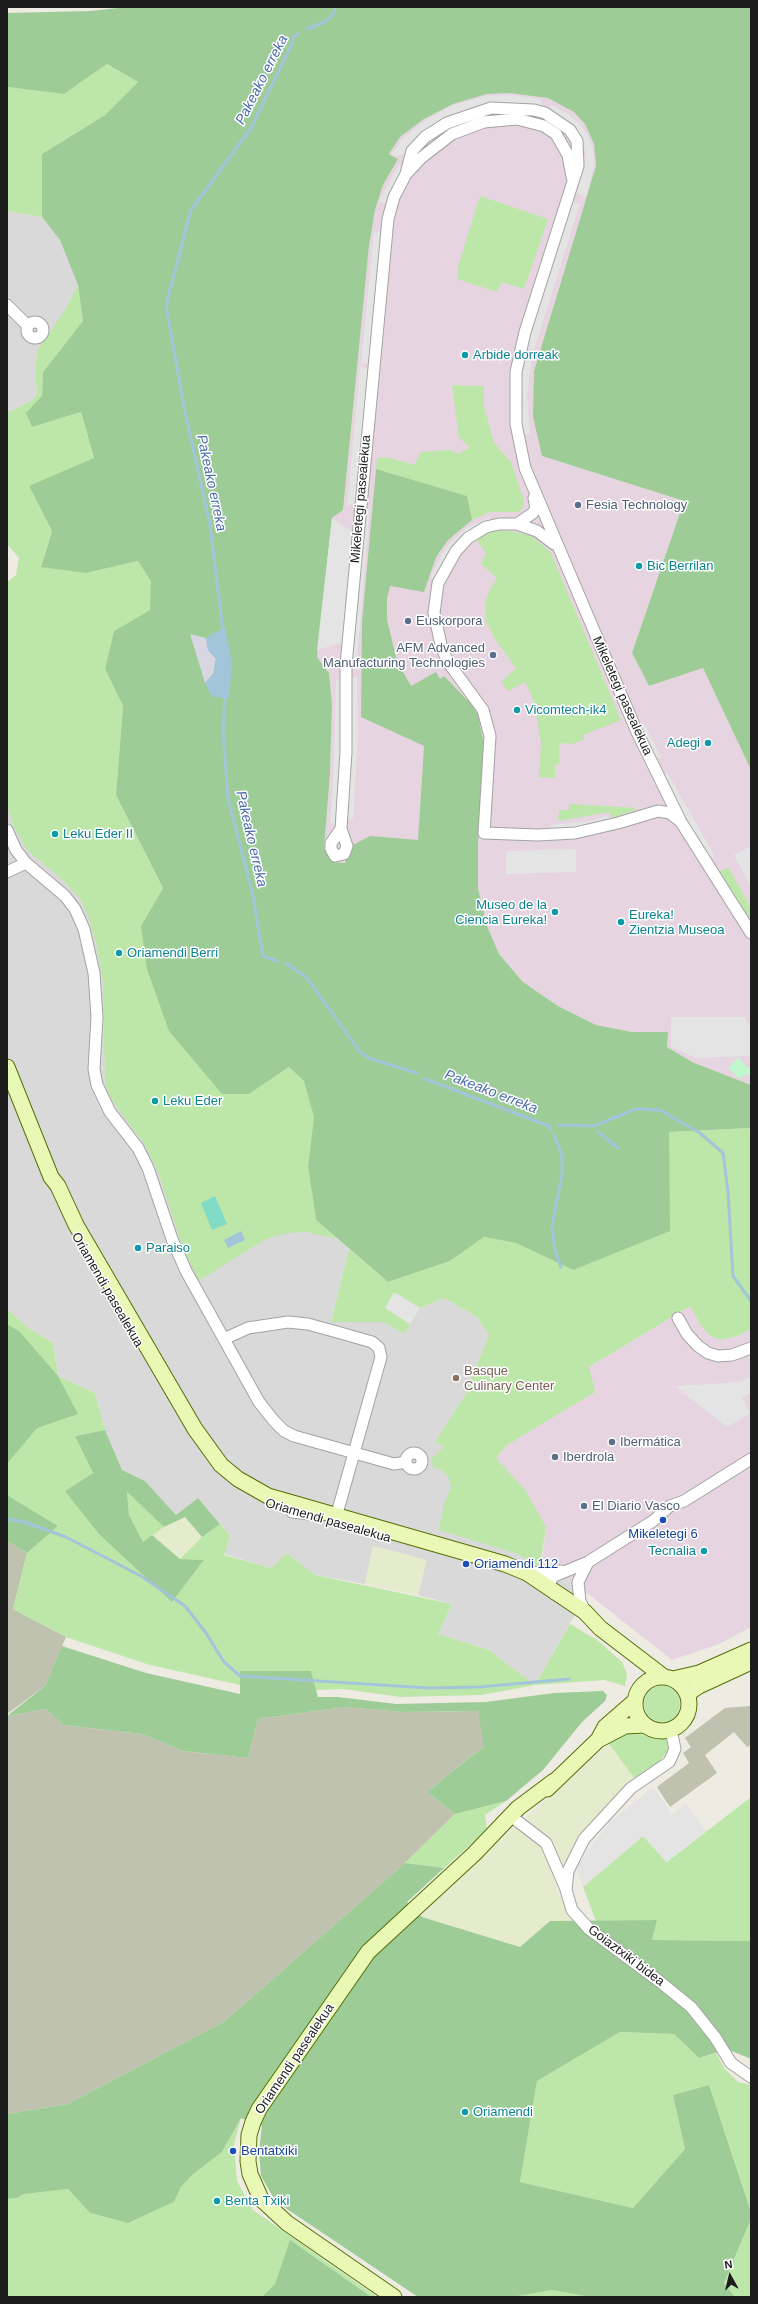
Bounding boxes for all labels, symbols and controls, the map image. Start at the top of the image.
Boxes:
water label: Pakeako erreka [232,33,292,127]
place label: Arbide dorreak [473,347,558,363]
marker: Arbide dorreak [460,350,470,360]
water label: Pakeako erreka [193,433,229,533]
street label: Mikeletegi pasealekua [348,434,374,564]
place label: Fesia Technology [586,497,687,513]
marker: Fesia Technology [573,500,583,510]
place label: Bic Berrilan [647,558,713,574]
marker: Bic Berrilan [634,561,644,571]
place label: Euskorpora [416,613,482,629]
marker: Euskorpora [403,616,413,626]
street label: Mikeletegi pasealekua [589,634,655,758]
place label: AFM Advanced Manufacturing Technologies [323,640,485,671]
marker: AFM Advanced Manufacturing Technologies [488,650,498,660]
place label: Vicomtech-ik4 [525,702,606,718]
marker: Vicomtech-ik4 [512,705,522,715]
place label: Adegi [667,735,700,751]
marker: Adegi [703,738,713,748]
water label: Pakeako erreka [232,789,270,889]
place label: Leku Eder II [63,826,133,842]
marker: Leku Eder II [50,829,60,839]
place label: Museo de la Ciencia Eureka! [455,897,547,928]
marker: Museo de la Ciencia Eureka! [550,907,560,917]
place label: Eureka! Zientzia Museoa [629,907,724,938]
marker: Eureka! Zientzia Museoa [616,917,626,927]
place label: Oriamendi Berri [127,945,218,961]
marker: Oriamendi Berri [114,948,124,958]
water label: Pakeako erreka [442,1067,540,1117]
place label: Leku Eder [163,1093,222,1109]
marker: Leku Eder [150,1096,160,1106]
street label: Oriamendi pasealekua [68,1230,146,1350]
place label: Paraiso [146,1240,190,1256]
marker: Paraiso [133,1243,143,1253]
place label: Basque Culinary Center [464,1363,554,1394]
marker: Basque Culinary Center [451,1373,461,1383]
place label: Ibermática [620,1434,681,1450]
marker: Ibermática [607,1437,617,1447]
place label: Iberdrola [563,1449,614,1465]
marker: Iberdrola [550,1452,560,1462]
street label: Oriamendi pasealekua [263,1496,393,1546]
place label: El Diario Vasco [592,1498,680,1514]
marker: El Diario Vasco [579,1501,589,1511]
marker: Mikeletegi 6 [658,1515,668,1525]
place label: Mikeletegi 6 [628,1526,698,1542]
place label: Tecnalia [648,1543,696,1559]
marker: Tecnalia [699,1546,709,1556]
place label: Oriamendi 112 [474,1556,558,1572]
marker: Oriamendi 112 [461,1559,471,1569]
street label: Goiaztxiki bidea [585,1922,667,1990]
street label: Oriamendi pasealekua [252,2001,338,2117]
place label: Oriamendi [473,2104,533,2120]
marker: Oriamendi [460,2107,470,2117]
place label: Bentatxiki [241,2143,297,2159]
marker: Bentatxiki [228,2146,238,2156]
place label: Benta Txiki [225,2193,289,2209]
marker: Benta Txiki [212,2196,222,2206]
north arrow [710,2256,750,2296]
text: N [724,2258,733,2271]

